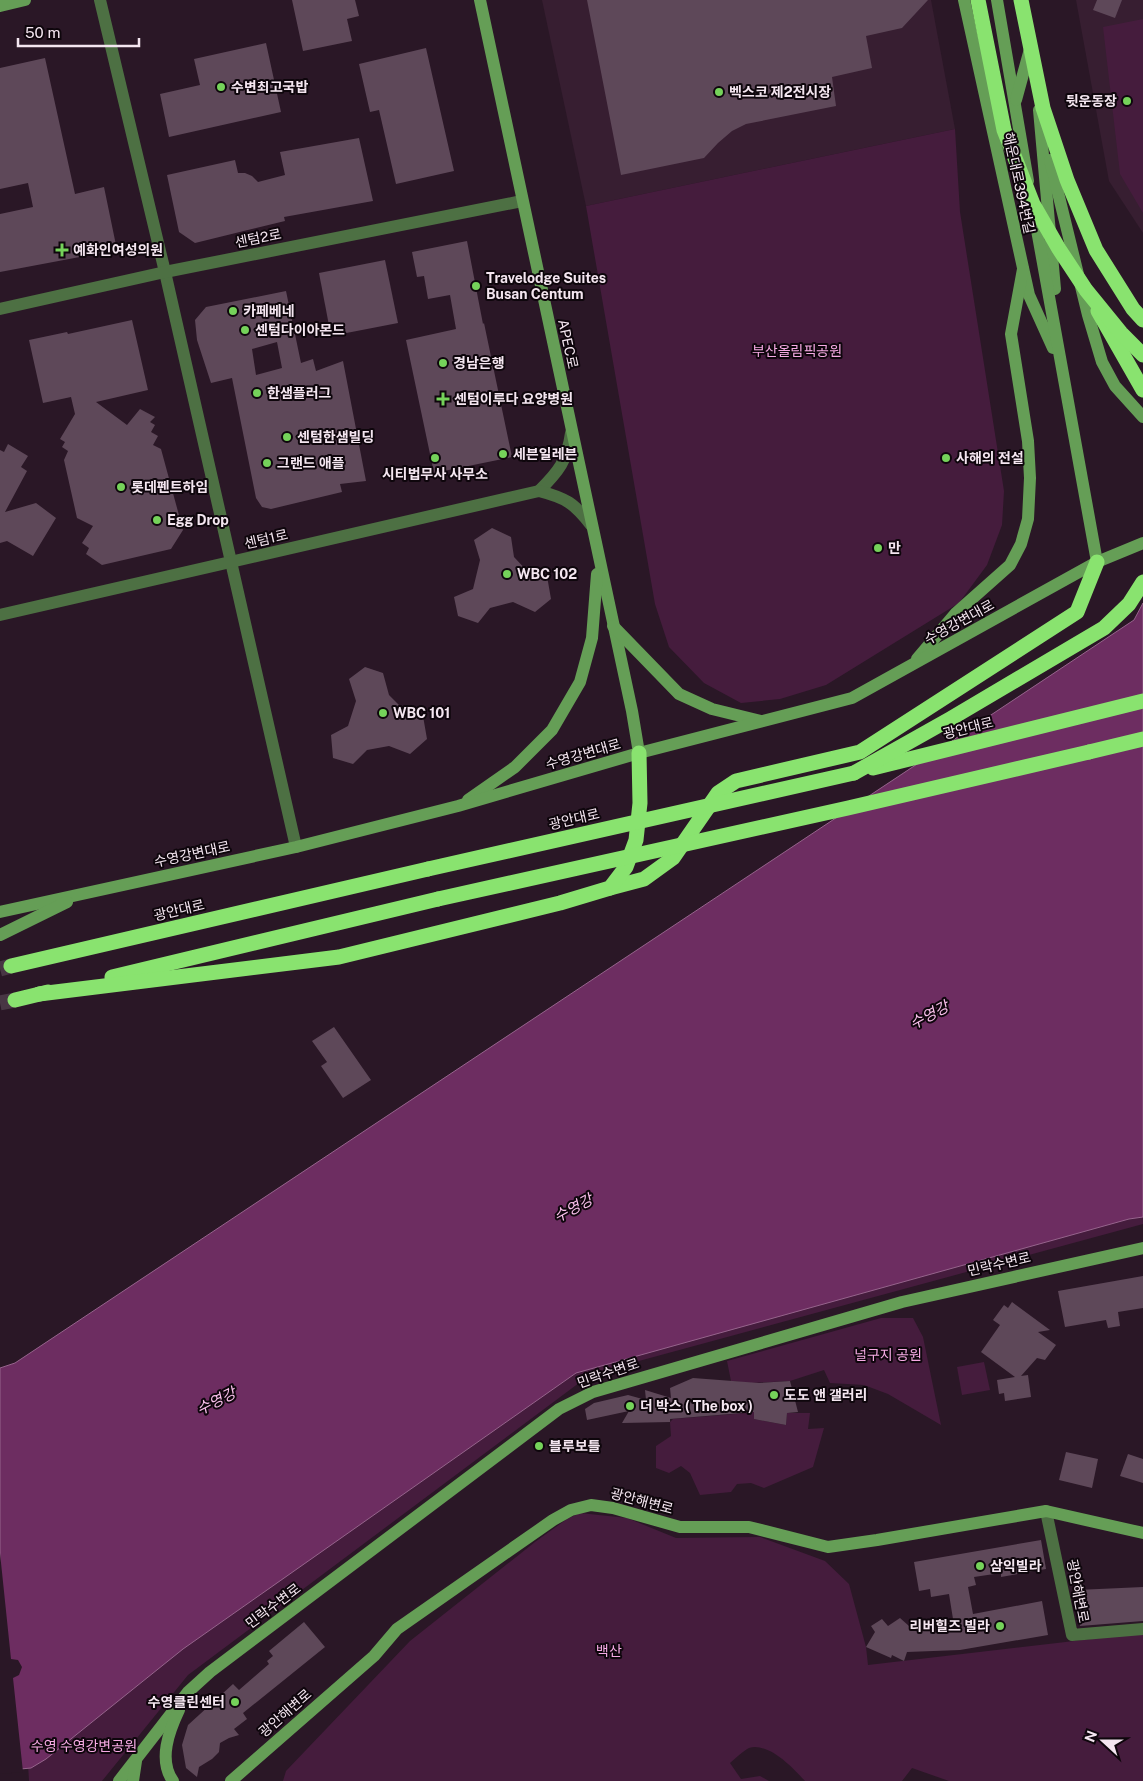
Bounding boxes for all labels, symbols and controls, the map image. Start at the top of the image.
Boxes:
scale bar [18,15,139,47]
text: 50 m [25,24,60,41]
place label: 수변최고국밥 [231,79,308,95]
marker: 수변최고국밥 [215,81,227,93]
place label: 벡스코 제2전시장 [729,84,831,100]
marker: 벡스코 제2전시장 [713,86,725,98]
place label: 뒷운동장 [1065,93,1117,109]
marker: 뒷운동장 [1121,95,1133,107]
street label: 해운대로394번길 [1000,131,1038,235]
street label: 센텀2로 [233,226,283,250]
place label: 예화인여성의원 [73,242,163,258]
marker: 예화인여성의원 [55,243,69,257]
place label: Travelodge Suites Busan Centum [486,270,606,302]
marker: Travelodge Suites Busan Centum [470,280,482,292]
place label: 카페베네 [243,303,295,319]
marker: 카페베네 [227,305,239,317]
street label: APEC로 [555,318,581,370]
place label: 센텀다이아몬드 [255,322,345,338]
marker: 센텀다이아몬드 [239,324,251,336]
park label: 부산올림픽공원 [752,343,842,359]
place label: 경남은행 [453,355,505,371]
marker: 경남은행 [437,357,449,369]
place label: 한샘플러그 [267,385,332,401]
marker: 한샘플러그 [251,387,263,399]
place label: 센텀이루다 요양병원 [454,391,573,407]
marker: 센텀이루다 요양병원 [436,392,450,406]
place label: 센텀한샘빌딩 [297,429,374,445]
marker: 센텀한샘빌딩 [281,431,293,443]
place label: 세븐일레븐 [513,446,578,462]
marker: 세븐일레븐 [497,448,509,460]
place label: 사해의 전설 [956,450,1024,466]
marker: 시티법무사 사무소 [429,452,441,464]
marker: 사해의 전설 [940,452,952,464]
place label: 그랜드 애플 [277,455,345,471]
marker: 그랜드 애플 [261,457,273,469]
place label: 시티법무사 사무소 [382,466,488,482]
place label: 롯데펜트하임 [131,479,208,495]
marker: 롯데펜트하임 [115,481,127,493]
place label: Egg Drop [167,512,229,528]
marker: Egg Drop [151,514,163,526]
street label: 센텀1로 [243,526,290,552]
place label: 만 [888,540,901,556]
marker: 만 [872,542,884,554]
place label: WBC 102 [517,566,577,582]
marker: WBC 102 [501,568,513,580]
street label: 수영강변대로 [921,596,997,648]
place label: WBC 101 [393,705,450,721]
marker: WBC 101 [377,707,389,719]
street label: 광안대로 [941,714,995,742]
street label: 수영강변대로 [544,736,622,772]
street label: 광안대로 [547,805,601,833]
street label: 수영강변대로 [153,838,232,870]
street label: 광안대로 [152,896,206,924]
water label: 수영강 [907,997,953,1032]
water label: 수영강 [551,1190,597,1225]
street label: 민락수변로 [966,1249,1032,1279]
park label: 널구지 공원 [854,1347,922,1363]
street label: 민락수변로 [575,1355,641,1391]
water label: 수영강 [194,1383,240,1418]
place label: 도도 앤 갤러리 [784,1387,868,1403]
marker: 도도 앤 갤러리 [768,1389,780,1401]
place label: 더 박스 ( The box ) [640,1398,753,1414]
marker: 더 박스 ( The box ) [624,1400,636,1412]
place label: 블루보틀 [549,1438,601,1454]
marker: 블루보틀 [533,1440,545,1452]
street label: 광안해변로 [609,1485,675,1517]
place label: 삼익빌라 [990,1558,1042,1574]
street label: 광안해변로 [1064,1558,1092,1624]
marker: 삼익빌라 [974,1560,986,1572]
street label: 민락수변로 [242,1580,304,1632]
place label: 리버힐즈 빌라 [910,1618,990,1634]
marker: 리버힐즈 빌라 [994,1620,1006,1632]
park label: 백산 [596,1643,622,1659]
street label: 광안해변로 [255,1686,315,1740]
place label: 수영클린센터 [148,1694,225,1710]
marker: 수영클린센터 [229,1696,241,1708]
north arrow [1078,1716,1128,1766]
text: N [1081,1728,1100,1744]
park label: 수영 수영강변공원 [31,1738,137,1754]

